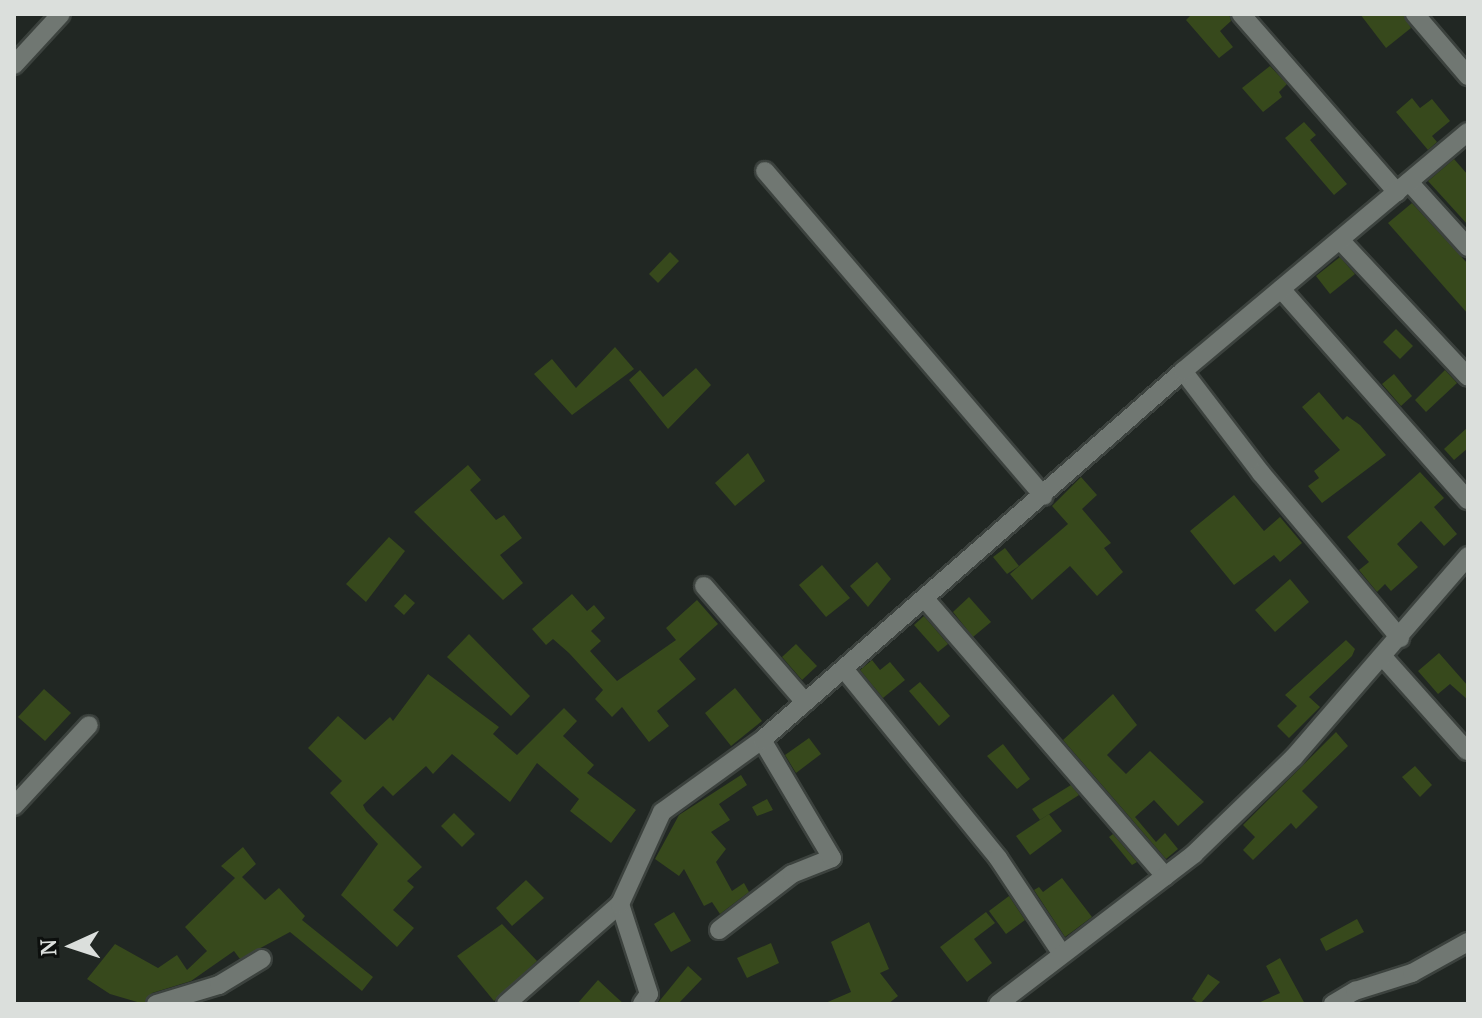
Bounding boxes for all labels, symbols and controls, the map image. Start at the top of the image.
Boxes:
north arrow [32,906,112,986]
text: N [33,938,62,956]

